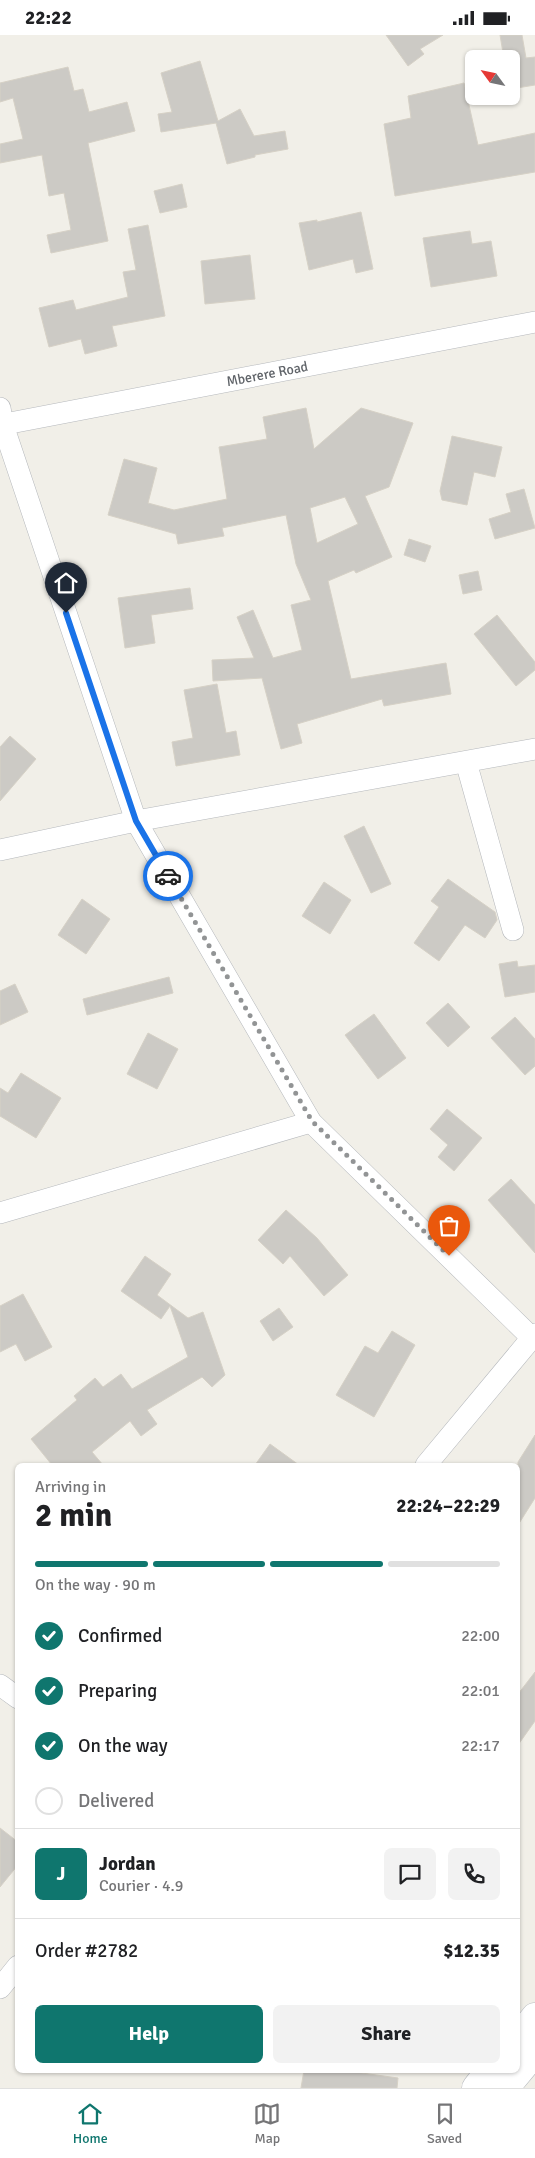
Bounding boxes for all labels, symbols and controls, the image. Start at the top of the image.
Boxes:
text: 22:22 [25,6,72,30]
north arrow [465,50,520,105]
map controls [465,50,520,105]
street label: Mberere Road [225,357,309,390]
pin [45,562,87,613]
icon: home [52,569,80,597]
courier [143,851,193,901]
icon: car [154,862,182,890]
pin [428,1205,470,1256]
icon: bag [435,1212,463,1240]
text: Arriving in [35,1477,106,1497]
text: 22:24–22:29 [396,1494,500,1518]
text: 2 min [35,1496,112,1535]
text: On the way · 90 m [35,1575,156,1595]
icon: check [35,1622,63,1650]
text: Confirmed [78,1624,162,1648]
text: 22:00 [461,1626,500,1646]
icon: check [35,1677,63,1705]
text: Preparing [78,1679,157,1703]
text: 22:01 [461,1681,500,1701]
icon: check [35,1732,63,1760]
text: On the way [78,1734,168,1758]
text: 22:17 [461,1736,500,1756]
text: Delivered [78,1789,154,1813]
button: chat [384,1848,436,1900]
button: phone [448,1848,500,1900]
text: Jordan [99,1852,156,1876]
text: J [57,1862,65,1886]
text: Courier · 4.9 [99,1876,183,1896]
text: Order #2782 [35,1939,138,1963]
text: $12.35 [443,1939,500,1963]
button: Help [35,2005,263,2063]
button: Share [273,2005,500,2063]
tab: Home [73,2100,108,2147]
tab: Map [253,2100,281,2147]
tab: Saved [427,2100,462,2147]

